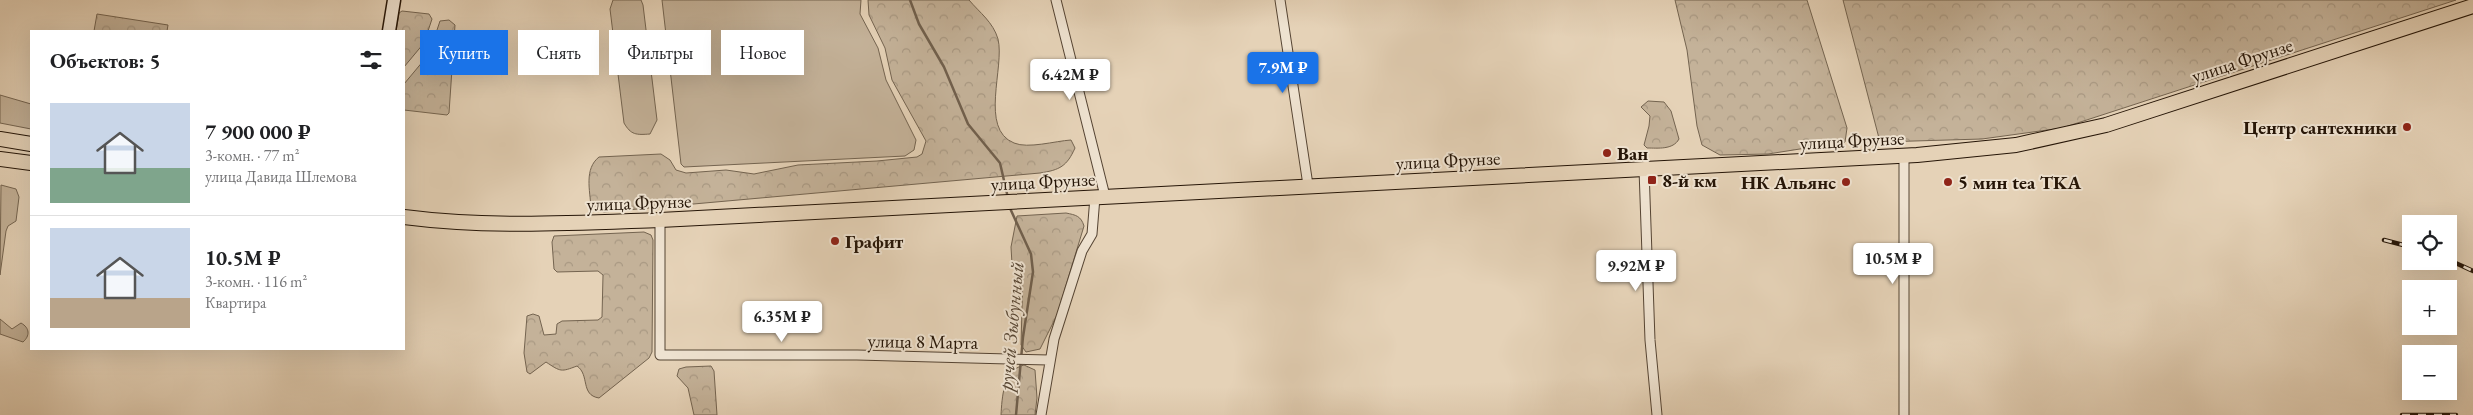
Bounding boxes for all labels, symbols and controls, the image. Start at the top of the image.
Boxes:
chip: Купить [420,30,508,75]
chip: Снять [518,30,599,75]
chip: Фильтры [609,30,711,75]
chip: Новое [721,30,804,75]
street label: улица Фрунзе [2188,32,2296,89]
icon: filters [357,46,385,74]
text: Объектов: 5 [50,47,161,74]
pin: 7.9M ₽ [1242,52,1324,94]
text: 7.9M ₽ [1258,57,1308,78]
pin: 6.42M ₽ [1024,58,1116,101]
text: 6.42M ₽ [1041,64,1099,85]
place label: Центр сантехники [2243,115,2397,140]
text: 7 900 000 ₽ [205,118,311,145]
marker: Центр сантехники [2401,121,2413,133]
icon: home [90,123,150,183]
street label: улица Фрунзе [1799,125,1905,156]
place label: Ван [1617,141,1648,166]
text: 3-комн. · 77 m² [205,145,300,166]
street label: улица Фрунзе [1395,145,1501,176]
marker: Ван [1601,147,1613,159]
text: улица Давида Шлемова [205,166,357,187]
street label: улица Фрунзе [990,166,1096,197]
place label: 8-й км [1662,168,1717,193]
place label: НК Альянс [1741,170,1836,195]
place label: 5 мин tea TKA [1958,170,2082,195]
marker: 8-й км [1646,174,1658,186]
marker: НК Альянс [1840,176,1852,188]
marker: 5 мин tea TKA [1942,176,1954,188]
street label: улица Фрунзе [586,188,692,217]
map controls [2402,215,2457,400]
button: locate [2402,215,2457,270]
place label: Графит [845,229,904,254]
marker: Графит [829,235,841,247]
pin: 10.5M ₽ [1847,242,1939,285]
text: 10.5M ₽ [205,244,281,271]
icon: home [90,248,150,308]
text: 10.5M ₽ [1864,248,1922,269]
pin: 9.92M ₽ [1590,250,1682,292]
text: 9.92M ₽ [1607,255,1665,276]
water label: ручей Зыбунный [992,260,1030,394]
text: 3-комн. · 116 m² [205,271,307,292]
button: + [2402,280,2457,335]
text: Квартира [205,292,266,313]
pin: 6.35M ₽ [736,300,828,343]
text: 6.35M ₽ [753,306,811,327]
street label: улица 8 Марта [867,328,979,355]
button: − [2402,345,2457,400]

